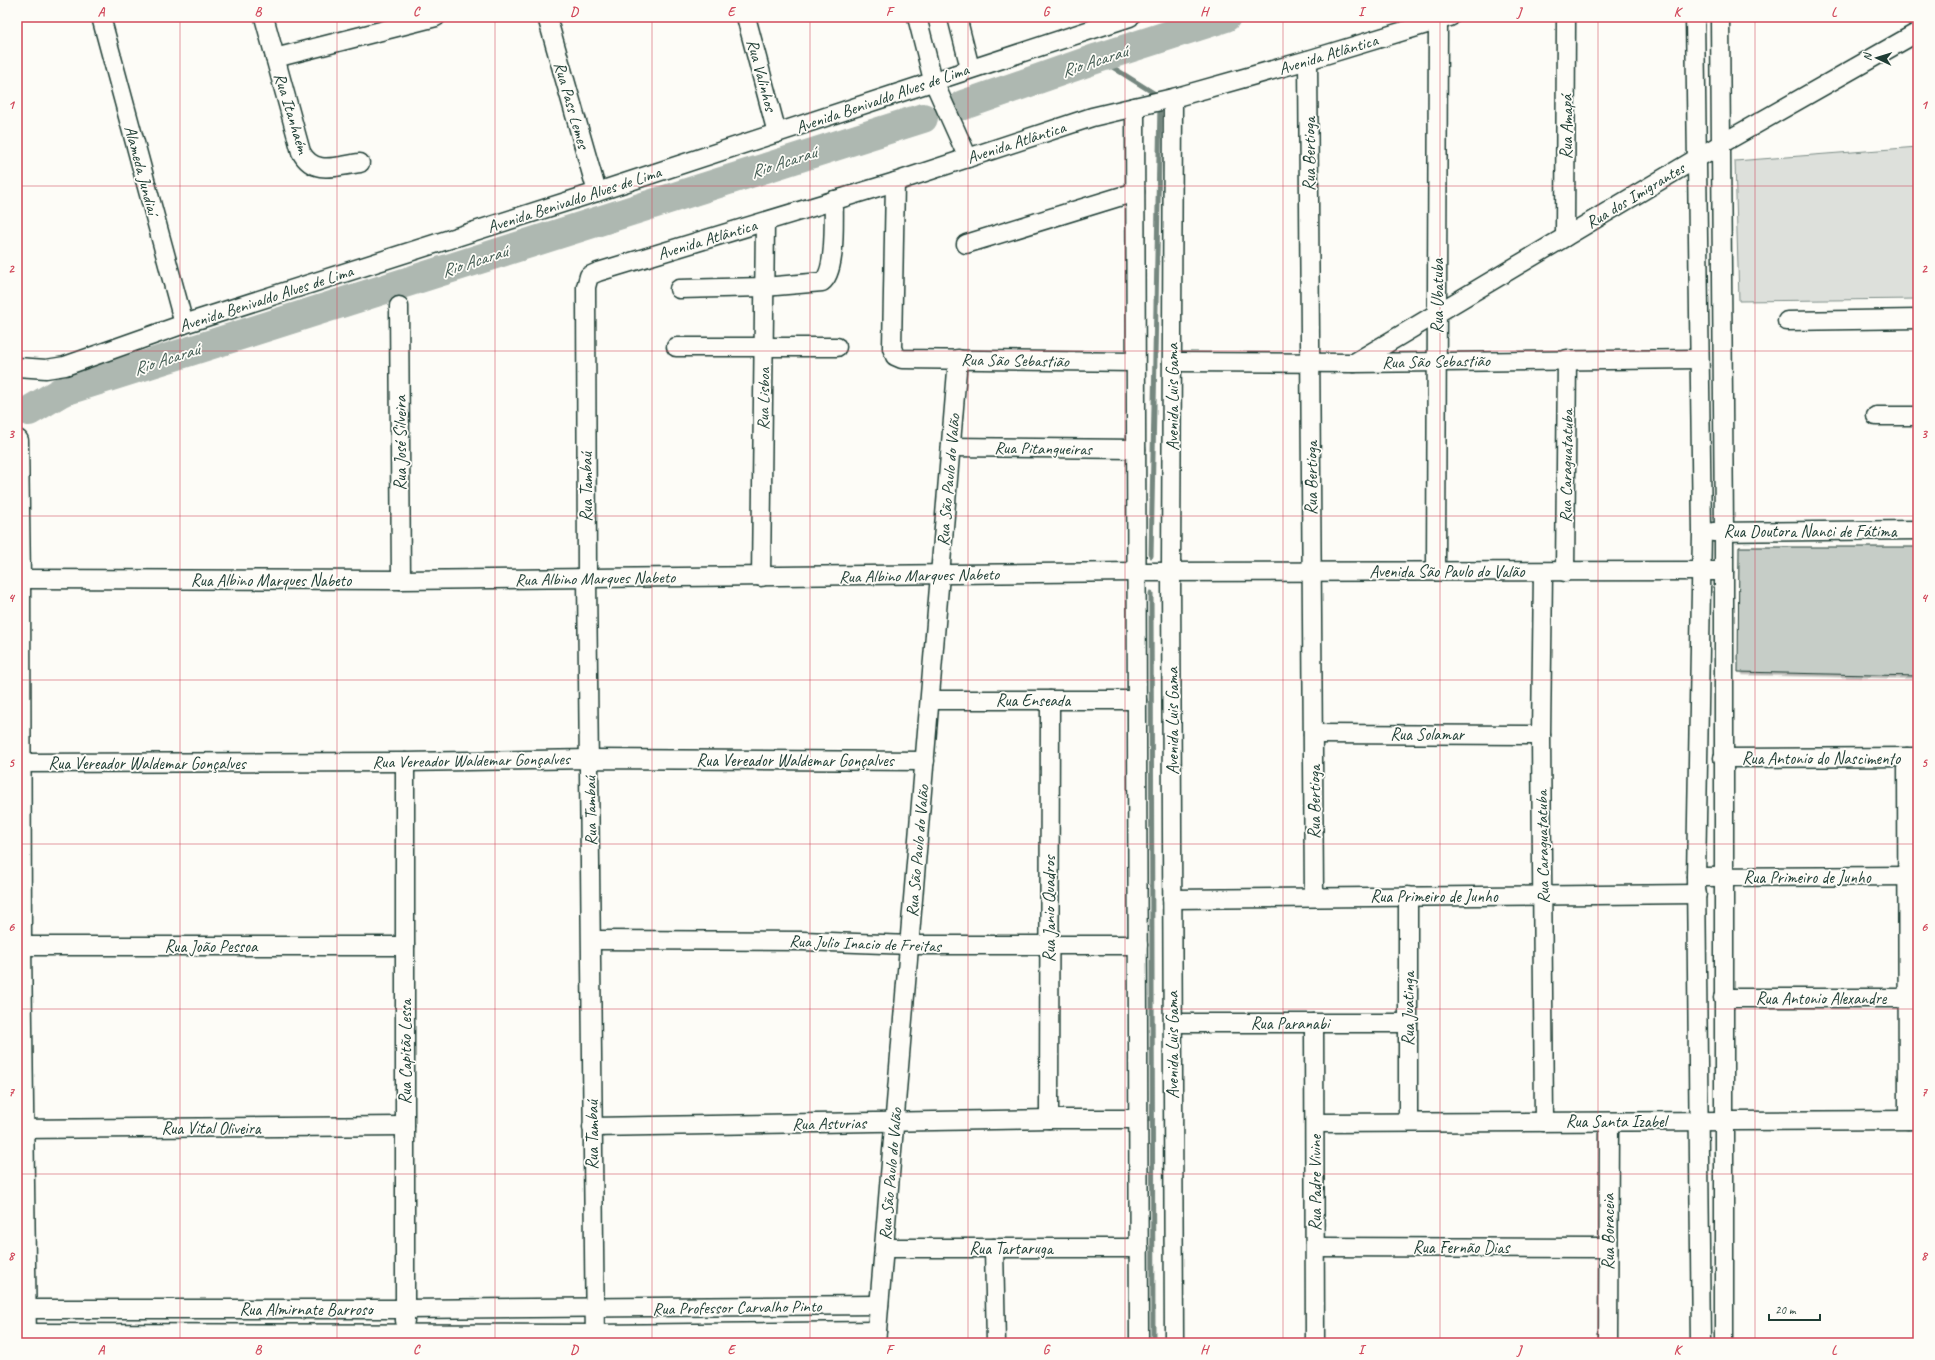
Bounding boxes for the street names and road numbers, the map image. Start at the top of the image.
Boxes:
street label: Avenida Atlântica [1276,29,1381,79]
street label: Rua Valinhos [742,37,782,116]
street label: Rua Pass Lemes [549,59,595,153]
street label: Avenida Benivaldo Alves de Lima [793,59,972,138]
street label: Rua Itanhaém [269,70,314,157]
street label: Rua Amapá [1556,93,1577,159]
street label: Rua Bertioga [1299,115,1320,191]
street label: Avenida Atlântica [964,116,1069,168]
street label: Alameda Jundiaí [120,123,164,221]
street label: Rua dos Imigrantes [1582,157,1689,233]
street label: Avenida Benivaldo Alves de Lima [485,161,665,237]
street label: Avenida Atlântica [655,214,760,264]
street label: Rua Ubatuba [1427,257,1448,333]
street label: Avenida Benivaldo Alves de Lima [177,260,357,336]
street label: Avenida Luis Gama [1162,342,1183,451]
street label: Rua São Sebastião [961,349,1070,372]
street label: Rua São Sebastião [1382,350,1491,373]
street label: Rua Lisboa [752,367,775,430]
street label: Rua José Silveira [390,394,411,491]
street label: Rua Caraguatatuba [1555,407,1578,523]
street label: Rua São Paulo do Valão [932,412,965,547]
street label: Rua Pitangueiras [994,437,1093,460]
street label: Rua Bertioga [1301,439,1322,515]
street label: Rua Tambaú [576,451,597,522]
street label: Rua Doutora Nanci de Fátima [1724,521,1898,542]
street label: Avenida São Paulo do Valão [1369,561,1526,582]
street label: Rua Albino Marques Nabeto [839,564,1000,587]
street label: Rua Albino Marques Nabeto [515,567,676,590]
street label: Rua Albino Marques Nabeto [191,570,352,591]
street label: Avenida Luis Gama [1162,666,1183,775]
street label: Rua Enseada [996,690,1072,711]
street label: Rua Solamar [1390,724,1466,745]
street label: Rua Vereador Waldemar Gonçalves [372,748,572,773]
street label: Rua Antonio do Nascimento [1742,748,1901,769]
street label: Rua Vereador Waldemar Gonçalves [696,750,896,771]
street label: Rua Vereador Waldemar Gonçalves [48,753,248,774]
street label: Rua Bertioga [1304,763,1325,839]
street label: Rua Tambaú [579,774,602,846]
street label: Rua São Paulo do Valão [901,783,934,918]
street label: Rua Caraguatatuba [1531,788,1554,904]
street label: Rua Janio Quadros [1039,854,1060,962]
street label: Rua Primeiro de Junho [1743,867,1872,888]
street label: Rua Primeiro de Junho [1370,886,1499,907]
street label: Rua Julio Inacio de Freitas [789,930,943,957]
street label: Rua João Pessoa [164,936,259,957]
street label: Rua Juatinga [1398,970,1419,1046]
street label: Rua Antonio Alexandre [1756,988,1888,1009]
street label: Avenida Luis Gama [1162,990,1183,1099]
street label: Rua Capitão Lessa [395,997,416,1105]
street label: Rua Paranabi [1251,1013,1332,1034]
street label: Rua Tambaú [582,1099,603,1170]
street label: Rua São Paulo do Valão [874,1106,907,1241]
street label: Rua Santa Izabel [1566,1111,1669,1132]
street label: Rua Asturias [792,1112,868,1135]
street label: Rua Vital Oliveira [161,1118,262,1139]
street label: Rua Padre Vivine [1305,1134,1326,1231]
street label: Rua Boraceia [1598,1192,1619,1270]
street label: Rua Fernão Dias [1413,1237,1511,1258]
street label: Rua Tartaruga [969,1238,1055,1259]
street label: Rua Professor Carvalho Pinto [652,1296,823,1319]
street label: Rua Almirnate Barroso [239,1299,375,1320]

